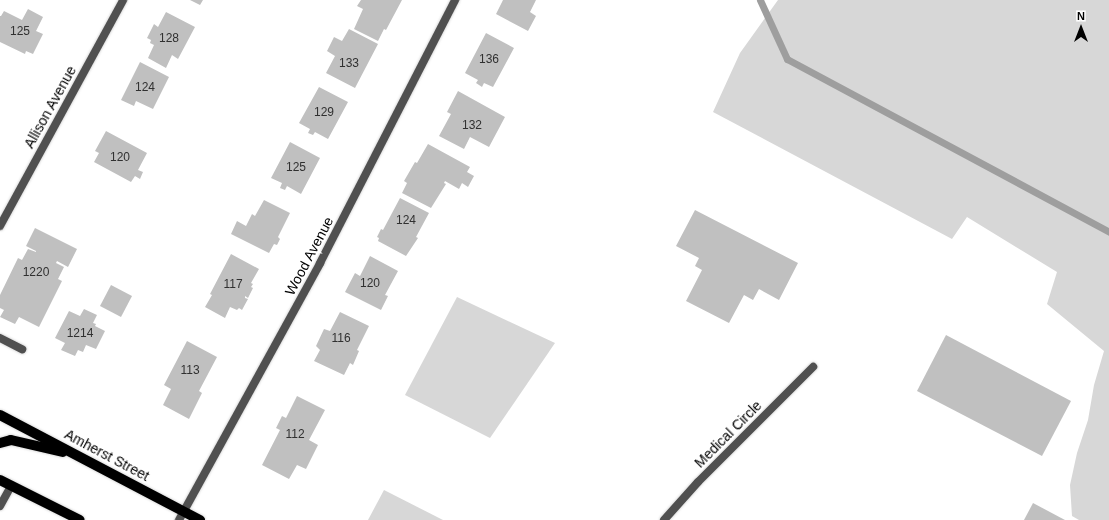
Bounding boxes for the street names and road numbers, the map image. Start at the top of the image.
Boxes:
street label: Allison Avenue [20,63,80,151]
street label: Wood Avenue [281,213,337,299]
street label: Medical Circle [691,397,765,471]
street label: Amherst Street [62,426,152,484]

